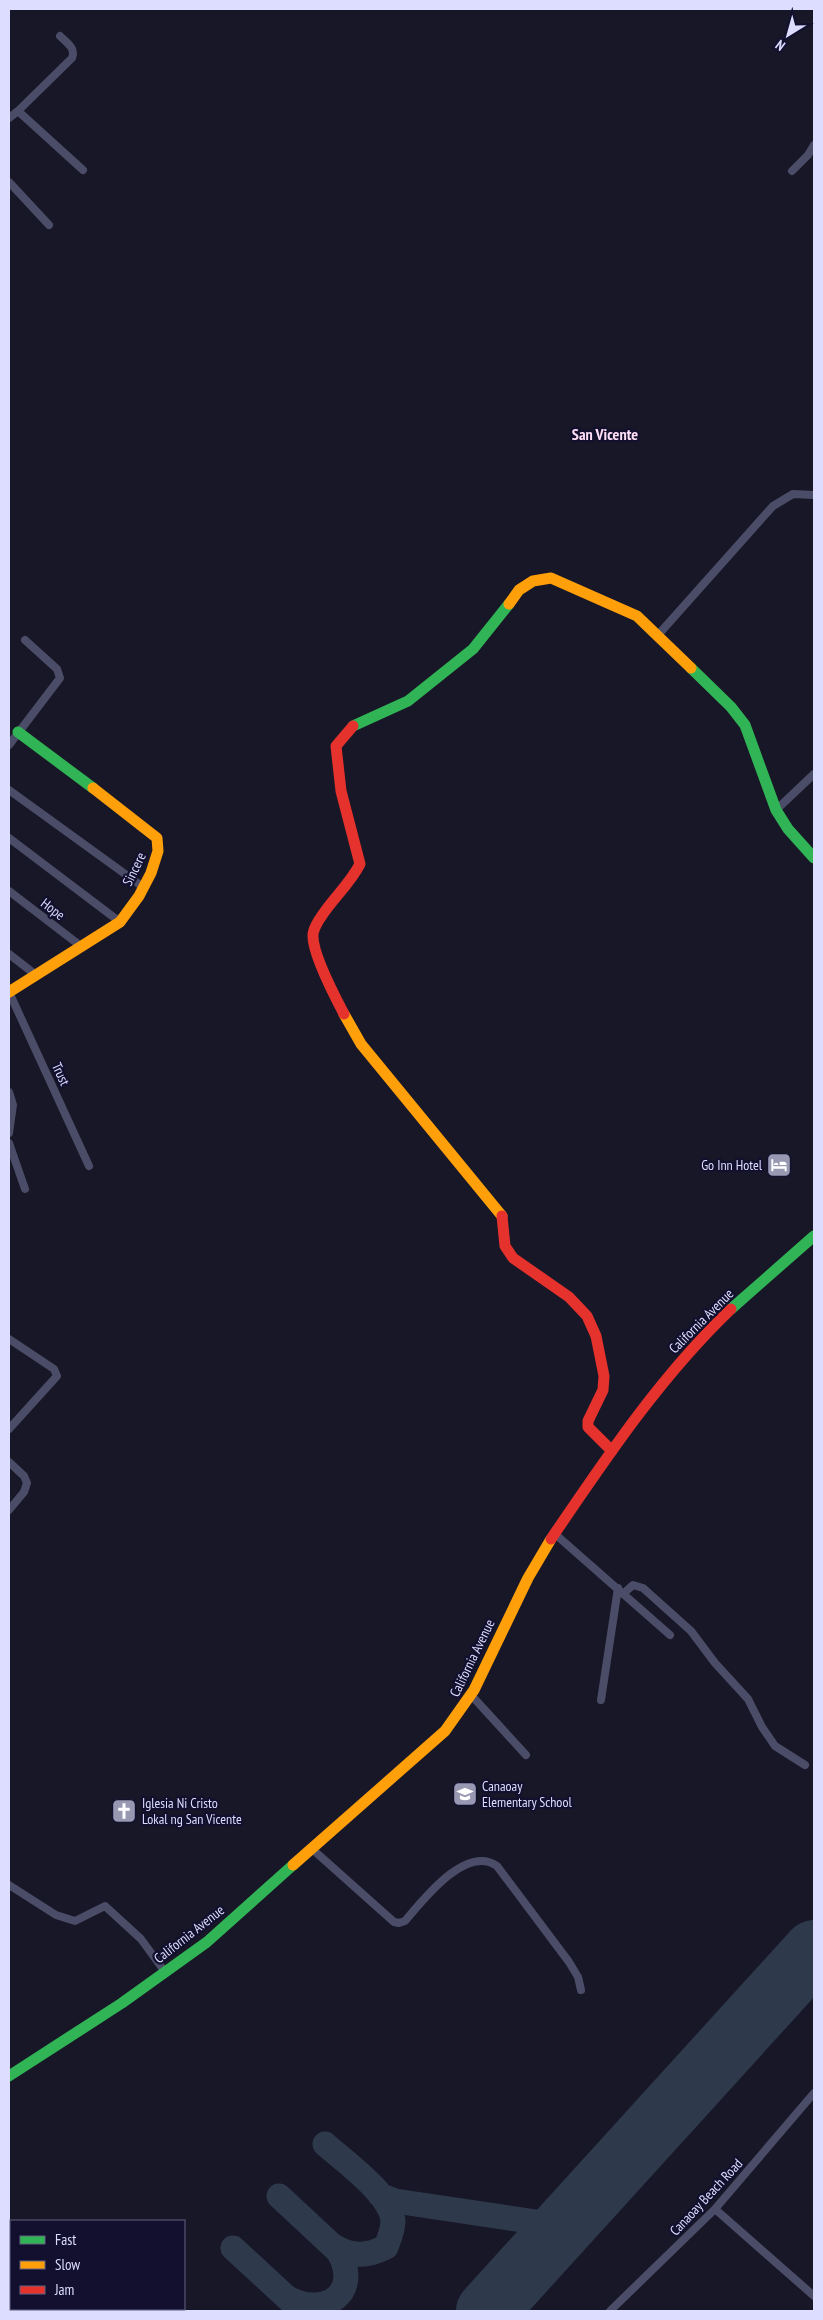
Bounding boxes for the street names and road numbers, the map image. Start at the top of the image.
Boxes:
street label: Sincere [118,849,150,889]
street label: Hope [37,894,69,924]
street label: Trust [48,1060,74,1089]
street label: California Avenue [665,1285,737,1357]
street label: California Avenue [445,1616,499,1700]
street label: California Avenue [150,1901,228,1967]
street label: Canaoay Beach Road [666,2155,746,2239]

